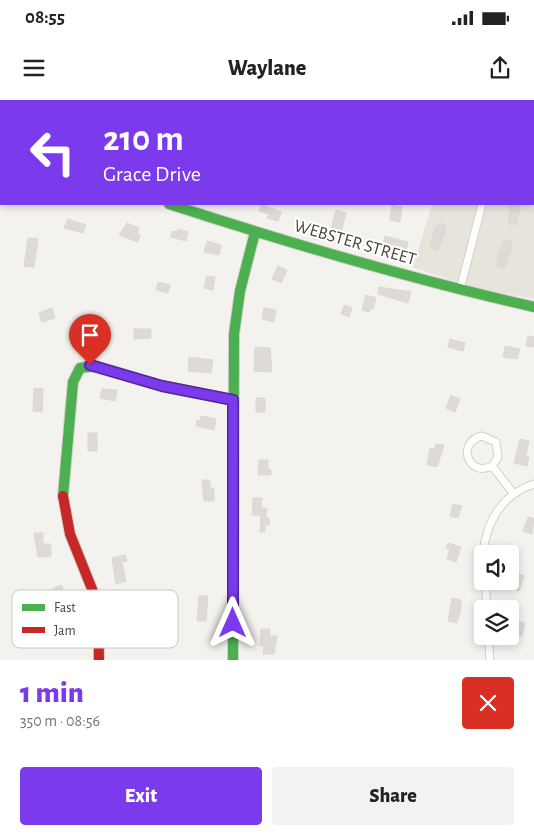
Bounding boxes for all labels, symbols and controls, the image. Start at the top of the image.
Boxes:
text: 08:55 [25,8,65,27]
icon: menu [20,54,48,82]
icon: share [486,54,514,82]
text: Waylane [228,57,306,79]
icon: left [20,120,85,185]
text: 210 m [103,122,184,157]
text: Grace Drive [103,163,201,185]
street label: WEBSTER STREET [292,217,418,269]
pin [69,314,111,365]
icon: arrive [76,321,104,349]
map controls [474,545,519,645]
button: sound [474,545,519,590]
legend [12,590,178,648]
position arrow [206,596,258,648]
button: layers [474,600,519,645]
text: Fast [54,601,76,615]
text: Jam [54,624,76,638]
button: close [462,677,514,729]
text: 1 min [20,678,84,708]
text: 350 m · 08:56 [20,713,100,729]
button: Exit [20,767,262,825]
button: Share [272,767,514,825]

